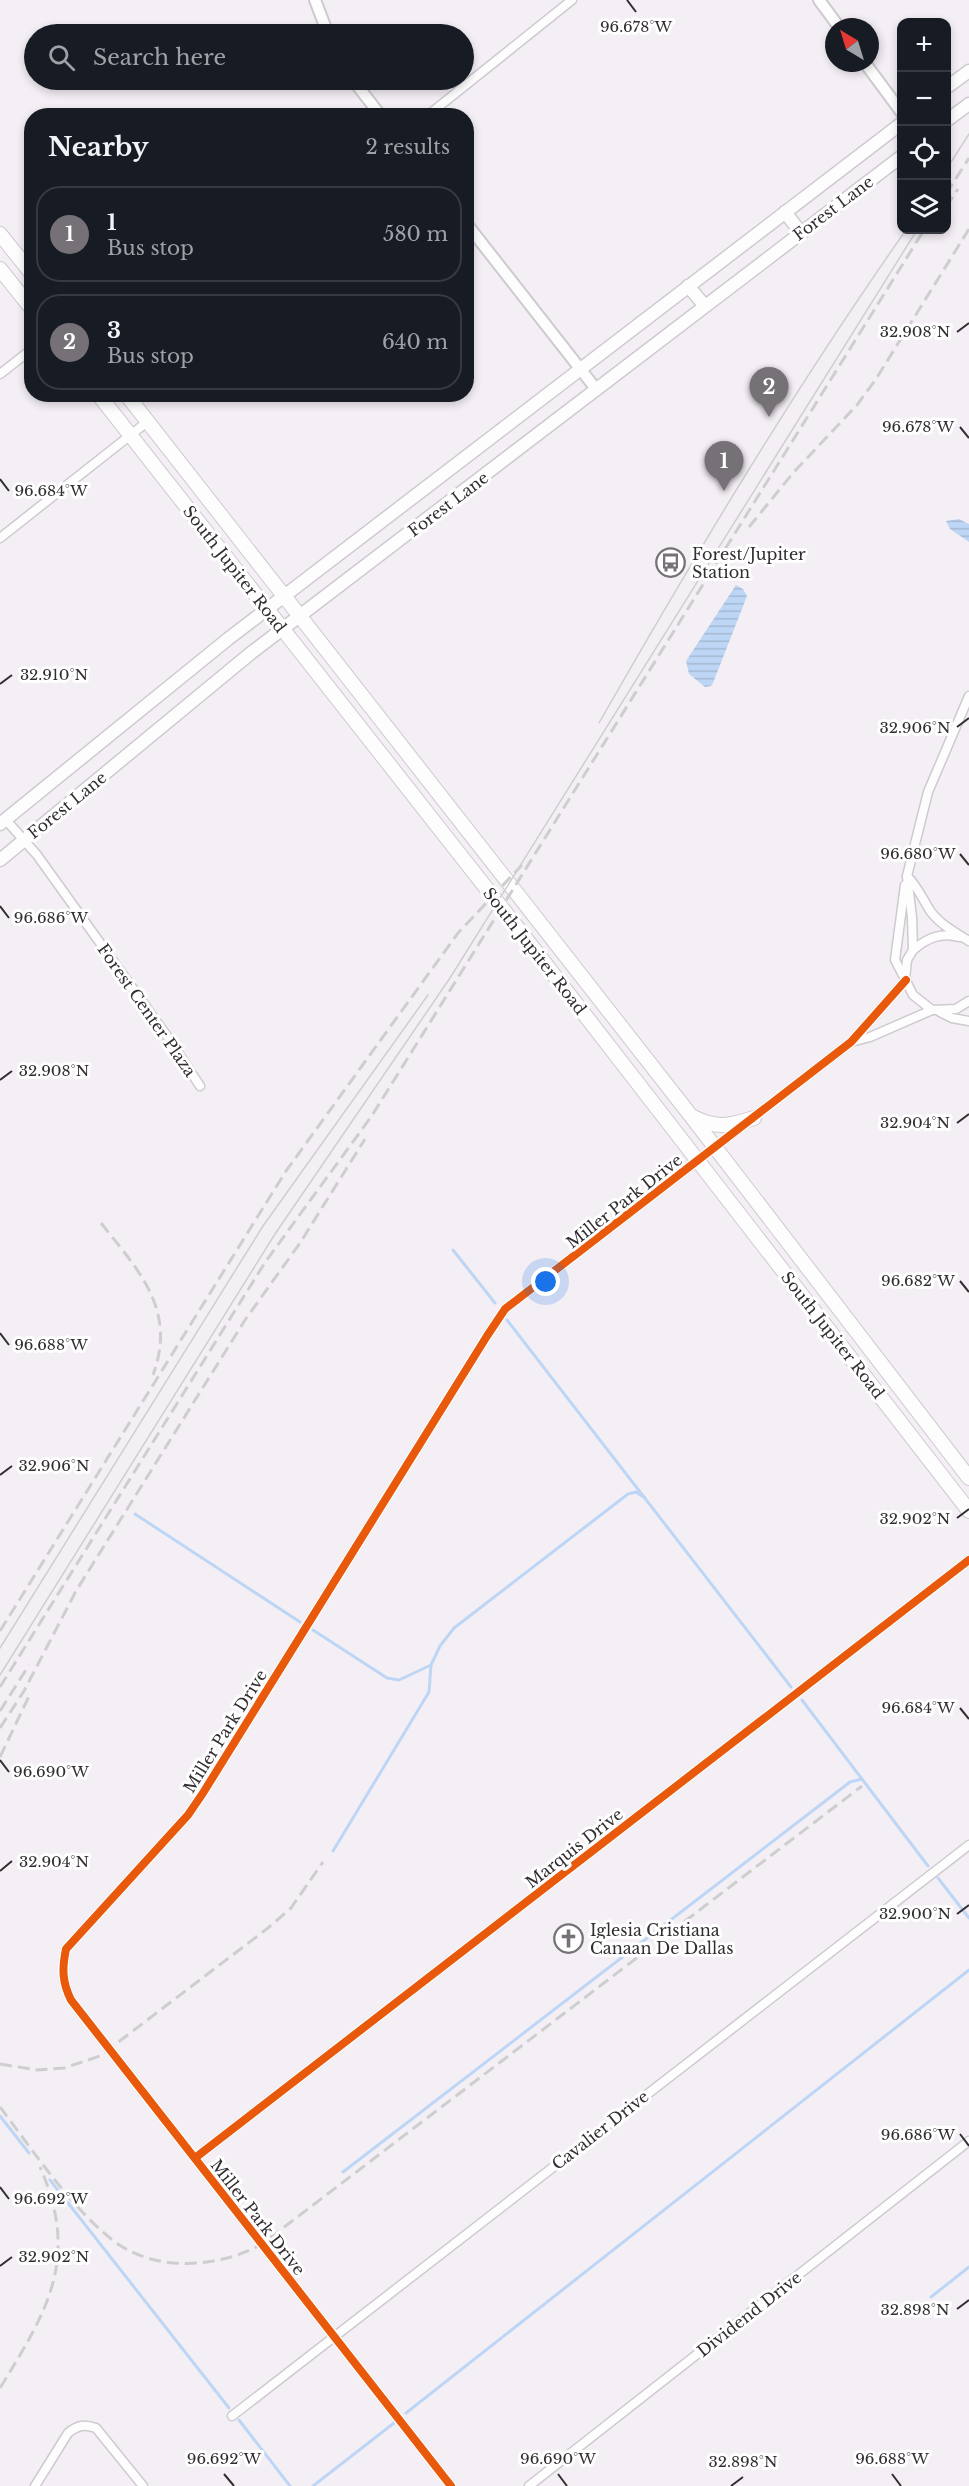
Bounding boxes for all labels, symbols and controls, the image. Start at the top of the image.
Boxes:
text: 96.678°W [600,17,672,36]
north arrow [825,18,879,72]
map controls [897,18,951,234]
button: + [897,18,951,72]
search box [24,24,474,90]
icon: search [45,41,78,74]
text: Search here [93,44,226,71]
button: − [897,72,951,126]
button: locate [897,126,951,180]
text: Nearby [48,131,149,163]
text: 2 results [366,135,450,159]
street label: Forest Lane [789,171,877,245]
button: layers [897,180,951,234]
text: 1 [107,209,117,236]
text: 1 [65,222,74,246]
text: 580 m [383,222,448,246]
text: Bus stop [107,236,194,260]
text: 3 [107,317,121,344]
text: 32.908°N [880,322,950,341]
text: 2 [63,330,76,354]
text: 640 m [382,330,448,354]
text: Bus stop [107,344,194,368]
pin: 2 [750,368,788,417]
text: 96.678°W [882,417,954,436]
pin: 1 [704,442,744,491]
street label: Forest Lane [404,467,492,541]
text: 96.684°W [14,481,88,500]
street label: South Jupiter Road [179,501,291,637]
place label: Forest/Jupiter Station [692,544,806,582]
bus stop icon: Forest/Jupiter Station [655,547,687,579]
text: 32.910°N [20,665,88,684]
text: 32.906°N [879,718,951,737]
street label: Forest Lane [24,767,110,843]
text: 96.680°W [880,844,956,863]
street label: South Jupiter Road [479,883,591,1019]
text: 96.686°W [14,908,88,927]
street label: Forest Center Plaza [94,940,201,1081]
text: 32.908°N [19,1061,89,1080]
text: 32.904°N [880,1113,950,1132]
street label: Miller Park Drive [562,1150,686,1252]
your location [531,1267,560,1296]
street label: South Jupiter Road [777,1267,889,1403]
text: 96.682°W [881,1271,955,1290]
text: 96.688°W [14,1335,88,1354]
text: 32.906°N [18,1456,90,1475]
text: 32.902°N [880,1509,950,1528]
street label: Miller Park Drive [179,1666,271,1796]
text: 96.684°W [881,1698,955,1717]
text: 96.690°W [13,1762,89,1781]
street label: Marquis Drive [521,1804,627,1892]
text: 32.904°N [19,1852,89,1871]
text: 32.900°N [879,1904,951,1923]
place label: Iglesia Cristiana Canaan De Dallas [590,1920,733,1958]
church icon: Iglesia Cristiana Canaan De Dallas [553,1923,585,1955]
street label: Cavalier Drive [548,2086,652,2174]
text: 96.686°W [881,2125,955,2144]
street label: Miller Park Drive [207,2155,309,2279]
text: 96.692°W [14,2189,89,2208]
text: 32.902°N [19,2247,89,2266]
street label: Dividend Drive [693,2267,805,2361]
text: 32.898°N [880,2300,950,2319]
text: 96.692°W [187,2449,262,2468]
text: 96.690°W [520,2449,596,2468]
text: 96.688°W [855,2449,929,2468]
text: 32.898°N [708,2452,778,2471]

